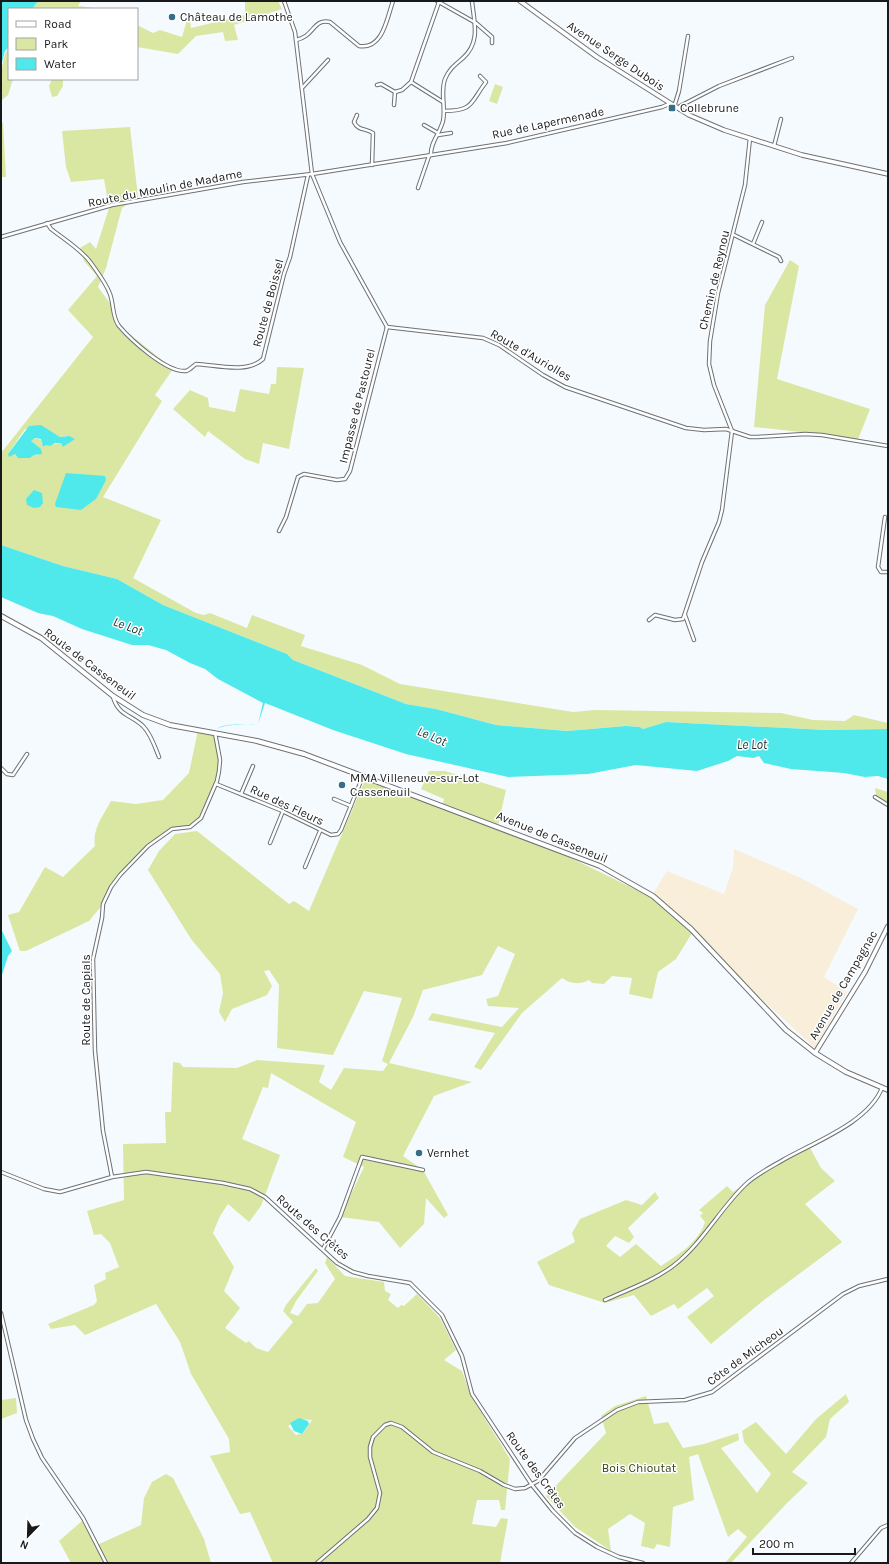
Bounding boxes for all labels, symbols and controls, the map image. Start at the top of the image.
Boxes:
legend [8,8,138,80]
place label: Château de Lamothe [180,10,293,24]
marker: Château de Lamothe [167,12,177,22]
text: Road [44,17,72,31]
street label: Avenue Serge Dubois [565,18,667,94]
text: Park [44,37,69,51]
text: Water [44,57,77,71]
place label: Collebrune [680,101,739,115]
marker: Collebrune [667,103,677,113]
street label: Rue de Lapermenade [491,104,605,142]
street label: Route du Moulin de Madame [87,166,243,210]
street label: Chemin de Reynou [696,229,732,331]
street label: Route de Boissel [250,257,286,349]
street label: Route d'Auriolles [488,326,574,384]
street label: Impasse de Pastourel [336,347,378,465]
water label: Le Lot [111,614,145,639]
street label: Route de Casseneuil [41,625,139,703]
water label: Le Lot [415,723,450,749]
water label: Le Lot [737,737,768,752]
place label: MMA Villeneuve-sur-Lot Casseneuil [350,771,480,799]
marker: MMA Villeneuve-sur-Lot Casseneuil [337,780,347,790]
street label: Rue des Fleurs [248,782,326,828]
street label: Avenue de Casseneuil [494,808,610,866]
street label: Avenue de Campagnac [806,928,880,1042]
street label: Route de Capials [79,954,93,1046]
place label: Vernhet [427,1146,470,1160]
marker: Vernhet [414,1148,424,1158]
street label: Route des Crètes [274,1192,352,1262]
street label: Côte de Micheou [704,1324,786,1388]
street label: Route des Crètes [503,1429,569,1511]
park label: Bois Chioutat [602,1461,677,1475]
north arrow [8,1516,48,1556]
scale bar [753,1530,855,1556]
text: N [18,1537,30,1552]
text: 200 m [759,1537,794,1551]

